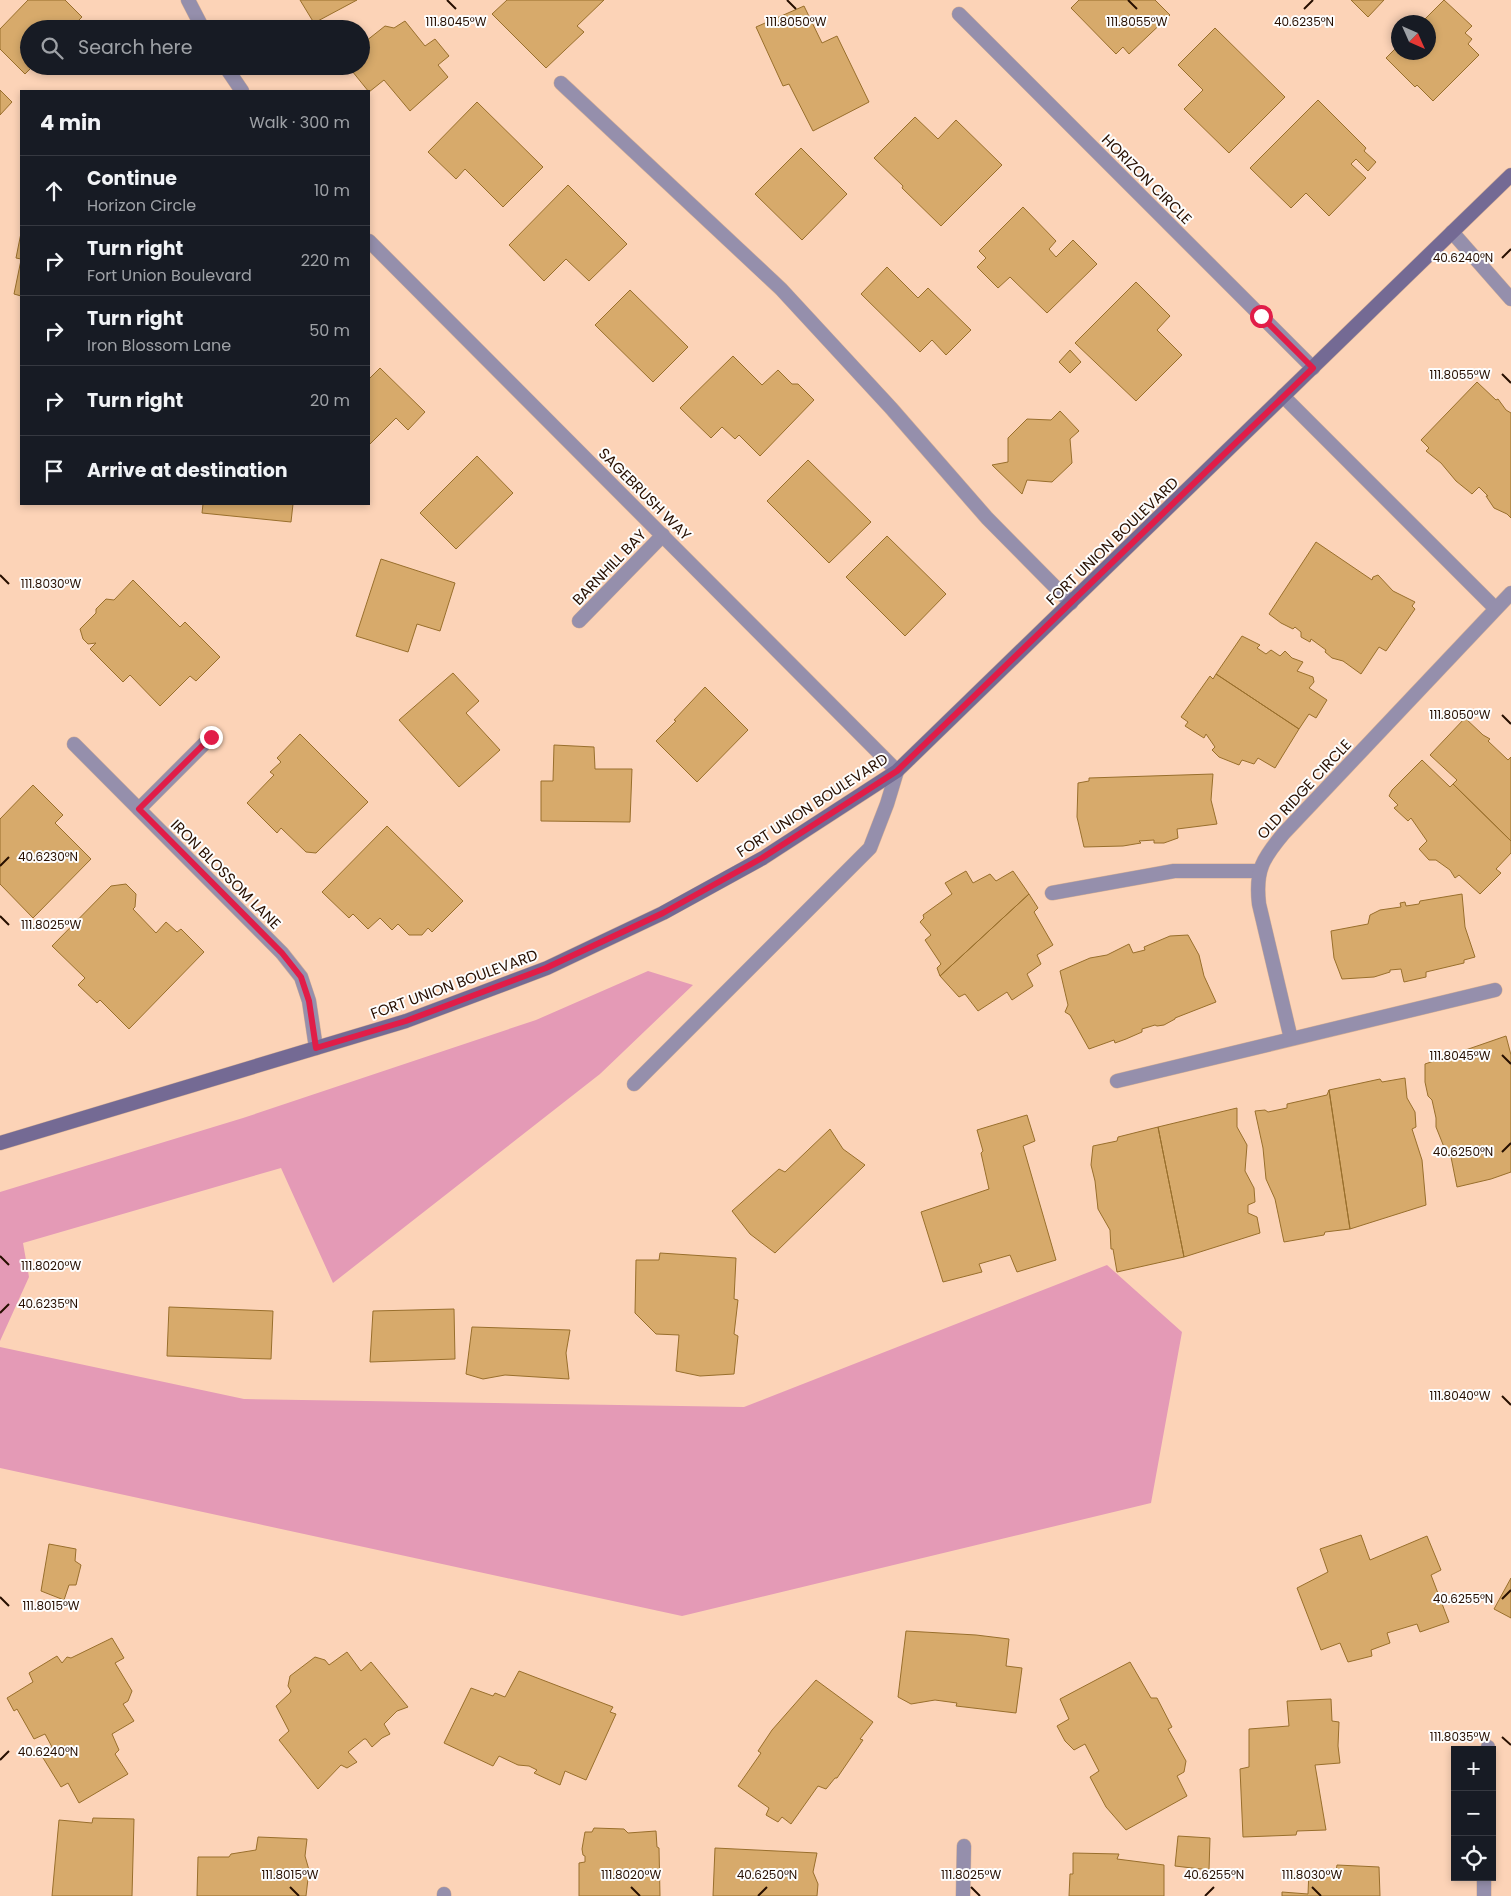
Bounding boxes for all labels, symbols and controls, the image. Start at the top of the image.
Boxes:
text: 111.8045°W [426,13,487,30]
text: 111.8050°W [766,13,827,30]
text: 111.8055°W [1107,13,1168,30]
text: 40.6235°N [1274,13,1334,30]
north arrow [1391,15,1436,60]
search box [20,20,370,75]
icon: search [38,34,66,62]
text: Search here [78,34,192,61]
text: 4 min [40,108,101,137]
text: Walk · 300 m [249,111,350,134]
street label: HORIZON CIRCLE [1097,129,1197,229]
text: Continue [87,165,177,192]
icon: ahead [40,177,68,205]
text: 10 m [314,179,350,202]
text: Horizon Circle [87,194,196,217]
text: Turn right [87,235,183,262]
icon: right [40,247,68,275]
text: 220 m [301,249,350,272]
text: 40.6240°N [1433,249,1493,266]
text: Fort Union Boulevard [87,264,252,287]
text: Turn right [87,305,183,332]
route start [1250,305,1273,328]
icon: right [40,317,68,345]
text: 50 m [309,319,350,342]
text: Iron Blossom Lane [87,334,231,357]
text: 111.8055°W [1430,366,1491,383]
icon: right [40,387,68,415]
text: Turn right [87,387,183,414]
text: 20 m [310,389,350,412]
street label: SAGEBRUSH WAY [594,443,696,545]
icon: arrive [40,457,68,485]
text: Arrive at destination [87,457,288,484]
street label: FORT UNION BOULEVARD [1041,472,1183,610]
street label: BARNHILL BAY [567,524,651,610]
text: 111.8030°W [21,575,81,592]
text: 111.8050°W [1430,706,1491,723]
route end [200,726,223,749]
street label: OLD RIDGE CIRCLE [1252,734,1356,844]
street label: FORT UNION BOULEVARD [732,748,892,862]
street label: IRON BLOSSOM LANE [166,814,286,934]
text: 40.6230°N [18,848,78,865]
text: 111.8025°W [21,916,81,933]
street label: FORT UNION BOULEVARD [367,944,541,1024]
text: 111.8045°W [1430,1047,1491,1064]
text: 40.6250°N [1433,1143,1493,1160]
text: 111.8020°W [21,1257,81,1274]
text: 40.6235°N [18,1295,78,1312]
text: 111.8040°W [1430,1387,1491,1404]
text: 40.6255°N [1433,1590,1493,1607]
text: 111.8015°W [22,1597,80,1614]
text: 111.8035°W [1430,1728,1490,1745]
text: 40.6240°N [18,1743,78,1760]
map controls [1451,1746,1496,1881]
button: + [1451,1746,1496,1791]
button: − [1451,1791,1496,1836]
button: locate [1451,1836,1496,1881]
text: 111.8015°W [261,1866,319,1883]
text: 111.8020°W [601,1866,661,1883]
text: 40.6250°N [737,1866,797,1883]
text: 111.8025°W [941,1866,1001,1883]
text: 40.6255°N [1184,1866,1244,1883]
text: 111.8030°W [1282,1866,1342,1883]

